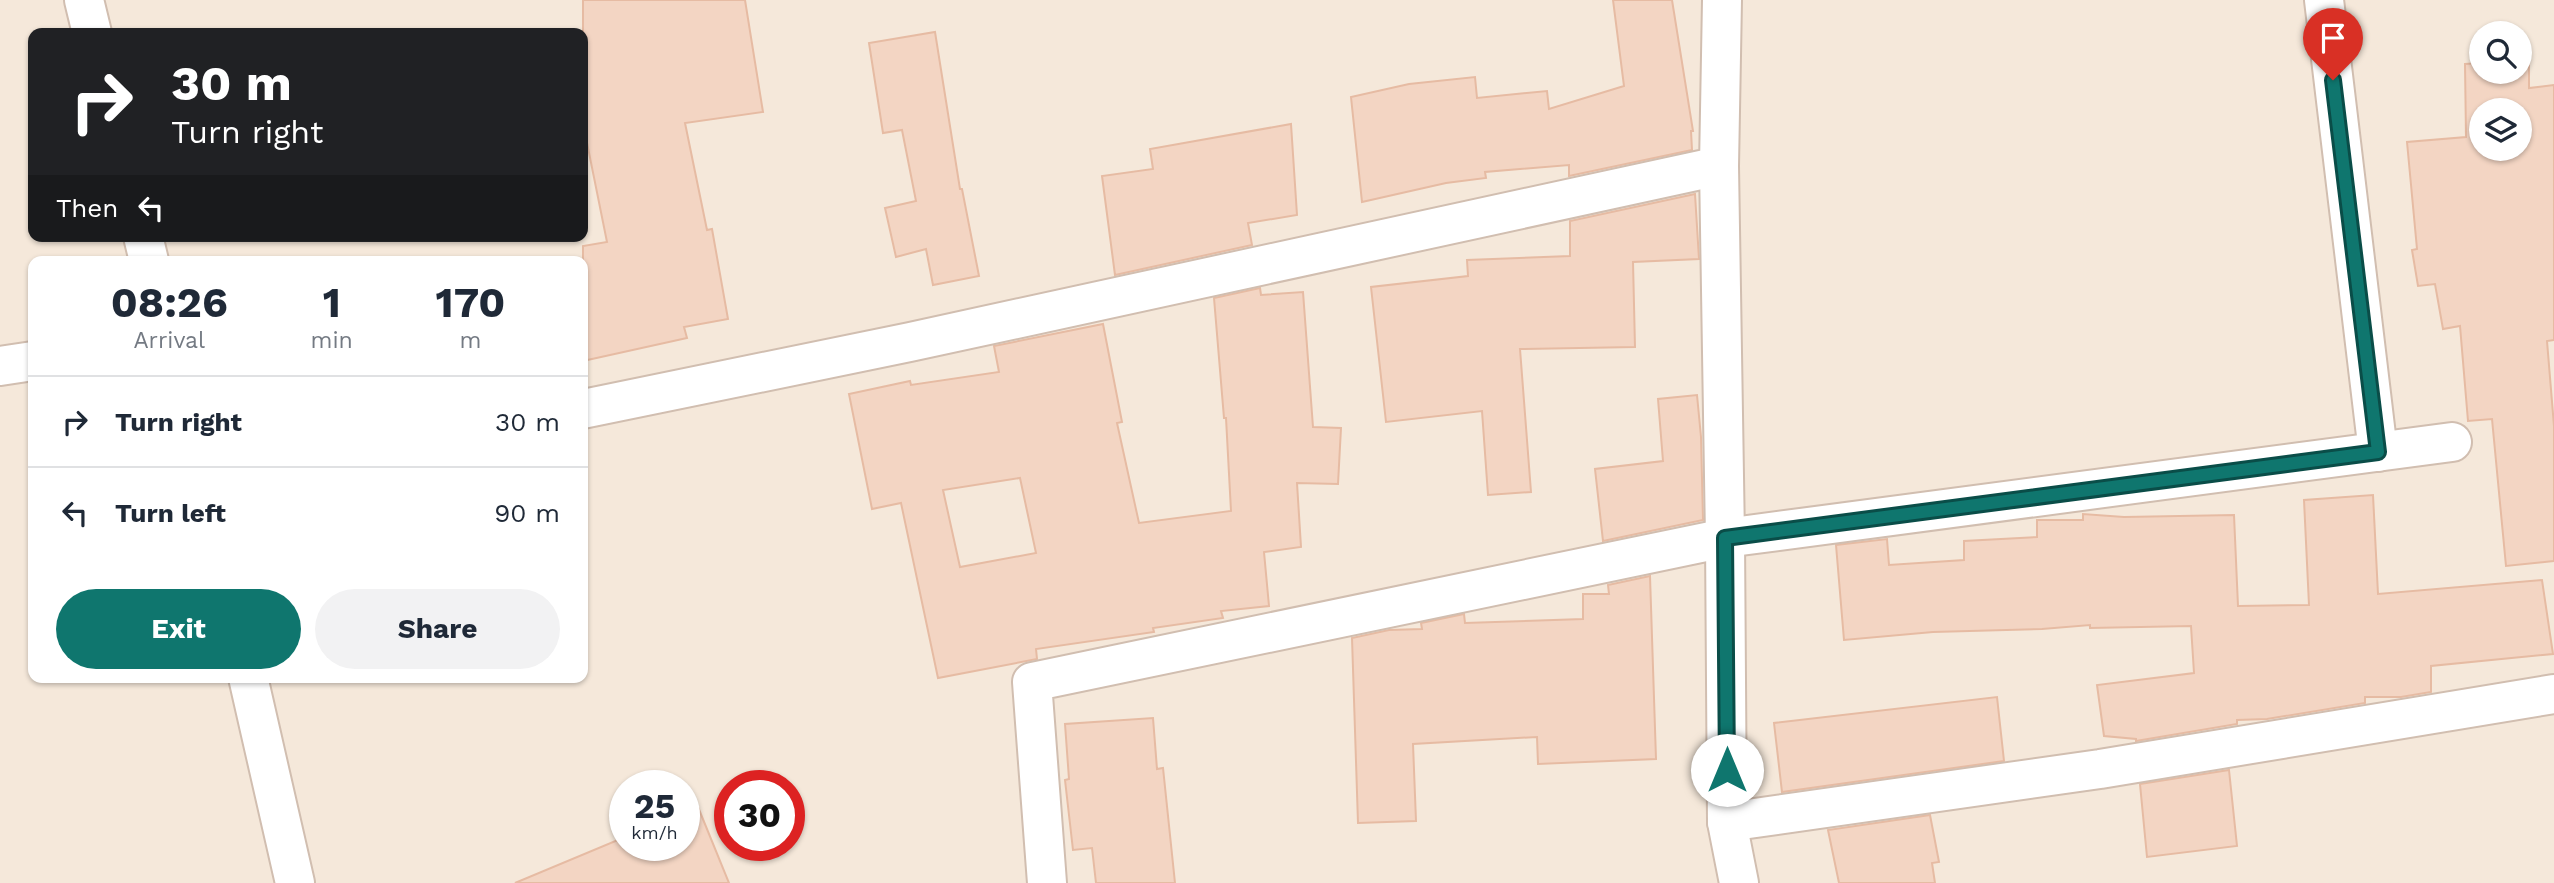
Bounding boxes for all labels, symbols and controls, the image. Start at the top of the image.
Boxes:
pin [2303,8,2363,80]
icon: arrive [2314,19,2352,57]
map controls [2469,21,2532,161]
button: search [2469,21,2532,84]
text: 30 m [171,54,292,112]
icon: right [56,56,147,147]
button: layers [2469,98,2532,161]
text: Turn right [171,113,323,151]
icon: left [132,189,170,227]
text: Then [56,193,118,223]
text: 08:26 [111,278,228,327]
text: 1 [323,278,341,327]
text: 170 [436,278,505,327]
text: Arrival [133,327,205,354]
text: min [311,327,353,354]
text: m [459,327,481,354]
icon: right [56,403,94,441]
text: Turn right [115,407,242,437]
text: 30 m [495,407,560,437]
icon: left [56,494,94,532]
text: Turn left [115,498,226,528]
text: 90 m [494,498,560,528]
button: Exit [56,589,301,669]
button: Share [315,589,560,669]
position arrow [1690,733,1764,807]
speed limit sign: 30 [714,770,805,861]
text: 25 [634,785,675,827]
text: km/h [631,822,678,843]

